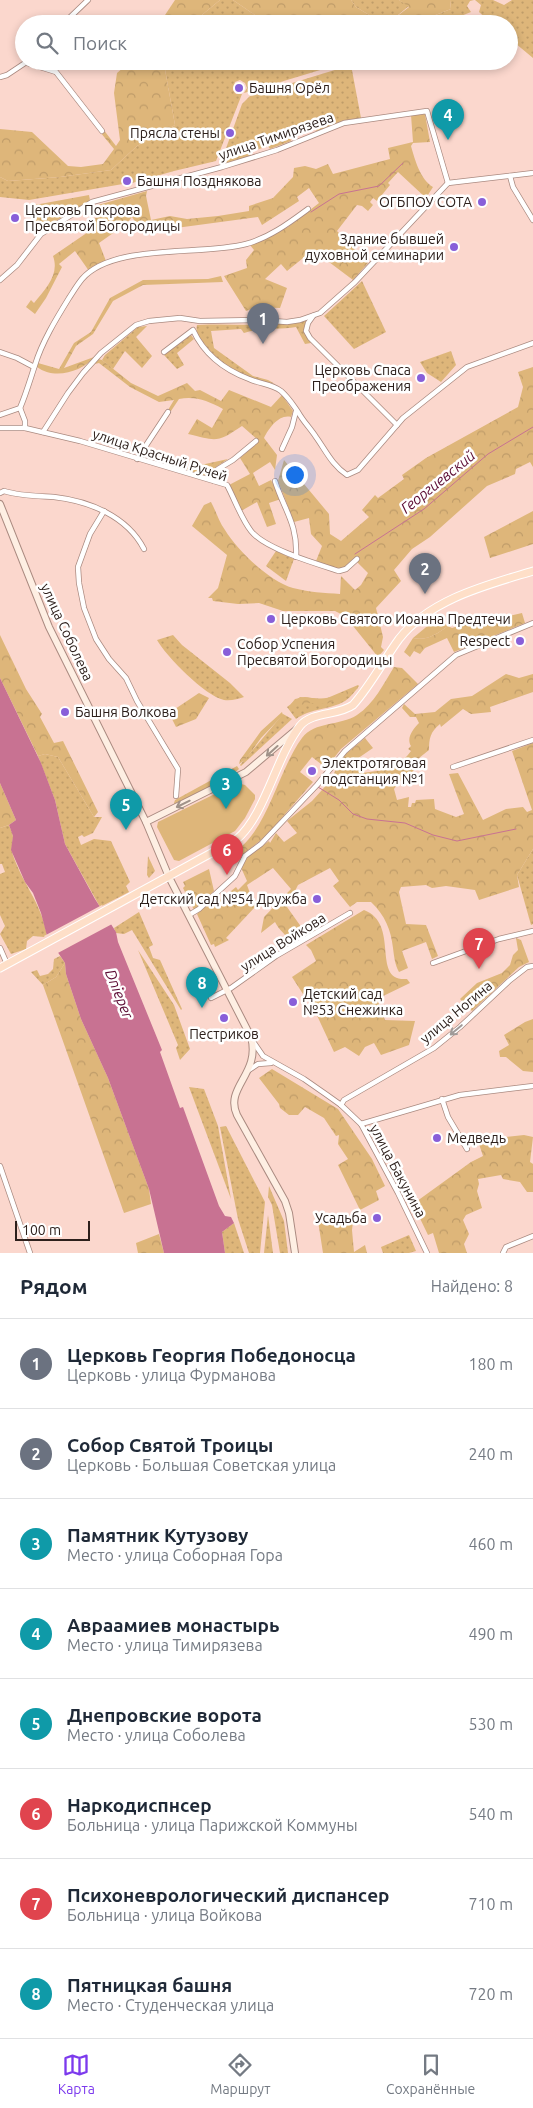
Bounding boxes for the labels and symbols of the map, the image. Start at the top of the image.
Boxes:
place label: Башня Орёл [249,80,330,96]
marker: Башня Орёл [233,82,245,94]
pin: 4 [432,99,464,140]
street label: улица Тимирязева [216,109,336,163]
place label: Прясла стены [130,125,220,141]
marker: Прясла стены [224,127,236,139]
place label: Башня Позднякова [137,173,262,189]
marker: Башня Позднякова [121,175,133,187]
place label: ОГБПОУ СОТА [379,194,472,210]
marker: ОГБПОУ СОТА [476,196,488,208]
place label: Церковь Покрова Пресвятой Богородицы [25,202,180,234]
marker: Церковь Покрова Пресвятой Богородицы [9,212,21,224]
place label: Здание бывшей духовной семинарии [305,231,444,263]
marker: Здание бывшей духовной семинарии [448,241,460,253]
pin: 1 [247,303,279,344]
place label: Церковь Спаса Преображения [312,362,411,394]
marker: Церковь Спаса Преображения [415,372,427,384]
street label: улица Красный Ручей [91,426,229,484]
water label: Георгиевский [397,447,478,517]
your location [282,462,308,488]
pin: 2 [409,553,441,594]
street label: улица Соболева [37,581,97,683]
place label: Церковь Святого Иоанна Предтечи [281,611,511,627]
marker: Церковь Святого Иоанна Предтечи [265,613,277,625]
place label: Respect [460,633,510,649]
marker: Respect [514,635,526,647]
place label: Собор Успения Пресвятой Богородицы [237,636,392,668]
marker: Собор Успения Пресвятой Богородицы [221,646,233,658]
place label: Башня Волкова [75,704,176,720]
marker: Башня Волкова [59,706,71,718]
one-way arrow [266,745,279,757]
place label: Электротяговая подстанция №1 [322,755,426,787]
marker: Электротяговая подстанция №1 [306,765,318,777]
pin: 3 [210,768,242,809]
pin: 5 [110,789,142,830]
one-way arrow [176,800,191,809]
pin: 6 [211,834,243,875]
place label: Детский сад №54 Дружба [140,891,307,907]
marker: Детский сад №54 Дружба [311,893,323,905]
street label: улица Войкова [238,910,328,974]
pin: 7 [463,928,495,969]
water label: Dnieper [102,967,137,1022]
pin: 8 [186,967,218,1008]
street label: улица Ногина [417,977,495,1047]
place label: Детский сад №53 Снежинка [303,986,403,1018]
marker: Детский сад №53 Снежинка [287,996,299,1008]
marker: Пестриков [218,1012,230,1024]
one-way arrow [450,1025,463,1036]
place label: Пестриков [189,1026,259,1042]
street label: улица Бакунина [367,1122,429,1220]
place label: Медведь [447,1130,506,1146]
marker: Медведь [431,1132,443,1144]
place label: Усадьба [315,1210,367,1226]
marker: Усадьба [371,1212,383,1224]
scale bar [15,1218,90,1241]

